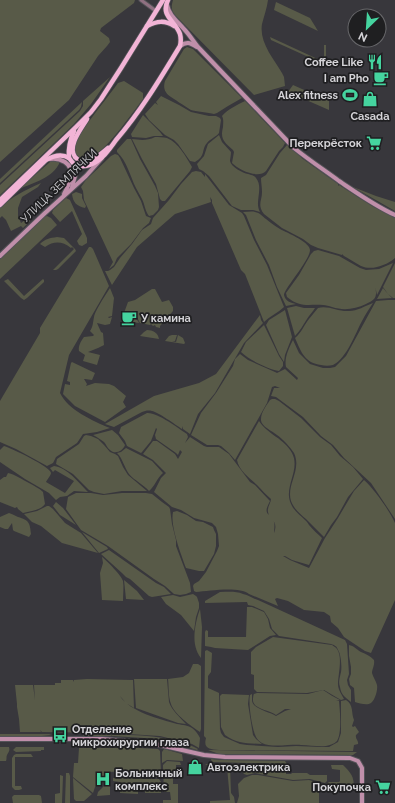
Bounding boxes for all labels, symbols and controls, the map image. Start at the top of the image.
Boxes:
north arrow [347,8,387,48]
text: N [356,29,370,44]
restaurant icon: Coffee Like [366,53,384,71]
place label: Coffee Like [304,56,363,69]
cafe icon: I am Pho [372,69,390,87]
place label: I am Pho [324,72,369,85]
sports icon: Alex fitness [341,86,359,104]
place label: Alex fitness [278,89,339,102]
shop icon: Casada [361,90,379,108]
place label: Casada [350,110,390,123]
supermarket icon: Перекрёсток [365,134,383,152]
place label: Перекрёсток [289,137,363,150]
street label: УЛИЦА ЗЕМЛЯЧКИ [18,146,100,226]
cafe icon: У камина [120,309,138,327]
place label: У камина [140,312,191,325]
place label: Отделение микрохирургии глаза [72,723,189,749]
bus stop icon: Отделение микрохирургии глаза [51,726,69,744]
shop icon: Автоэлектрика [186,758,204,776]
place label: Автоэлектрика [207,761,290,774]
place label: Больничный комплекс [115,767,183,793]
hospital icon: Больничный комплекс [94,770,112,788]
supermarket icon: Покупочка [374,778,392,796]
place label: Покупочка [312,781,371,794]

